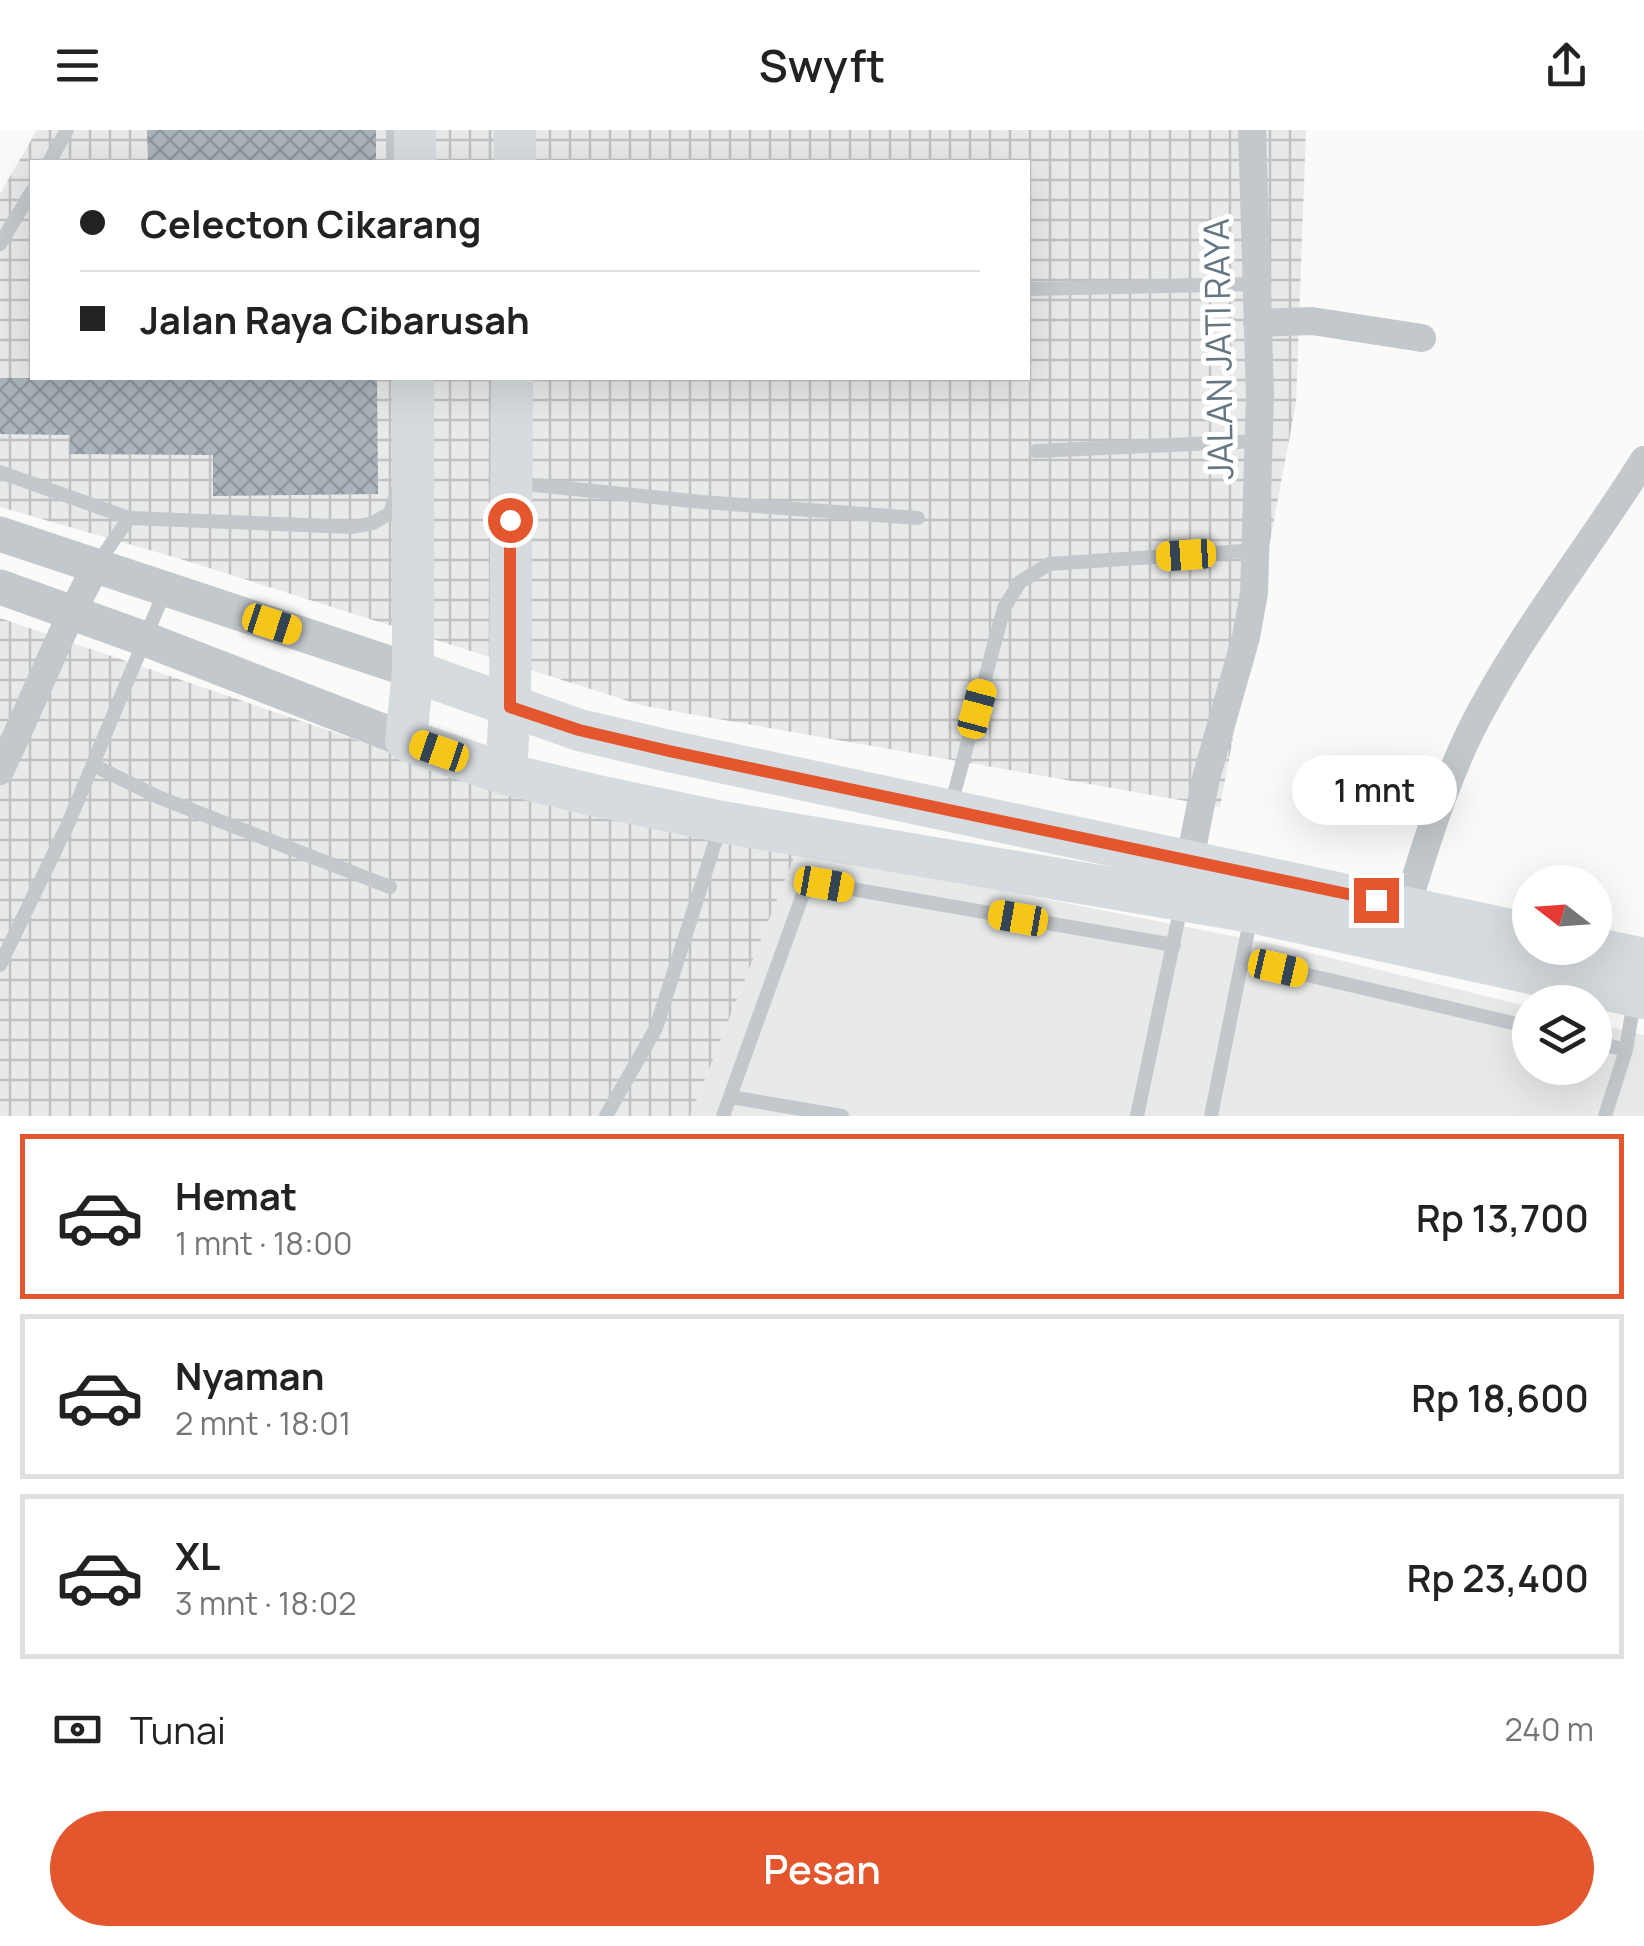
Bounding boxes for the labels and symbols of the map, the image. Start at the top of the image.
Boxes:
street label: JALAN JATI RAYA [1192,218,1244,480]
route start [488,498,533,543]
car [1155,538,1217,572]
car [239,600,305,648]
car [955,676,999,742]
car [406,727,472,775]
callout: 1 mnt [1294,755,1458,825]
car [792,864,856,904]
north arrow [1512,865,1612,965]
route end [1354,878,1399,923]
car [986,898,1050,938]
car [1245,947,1311,989]

